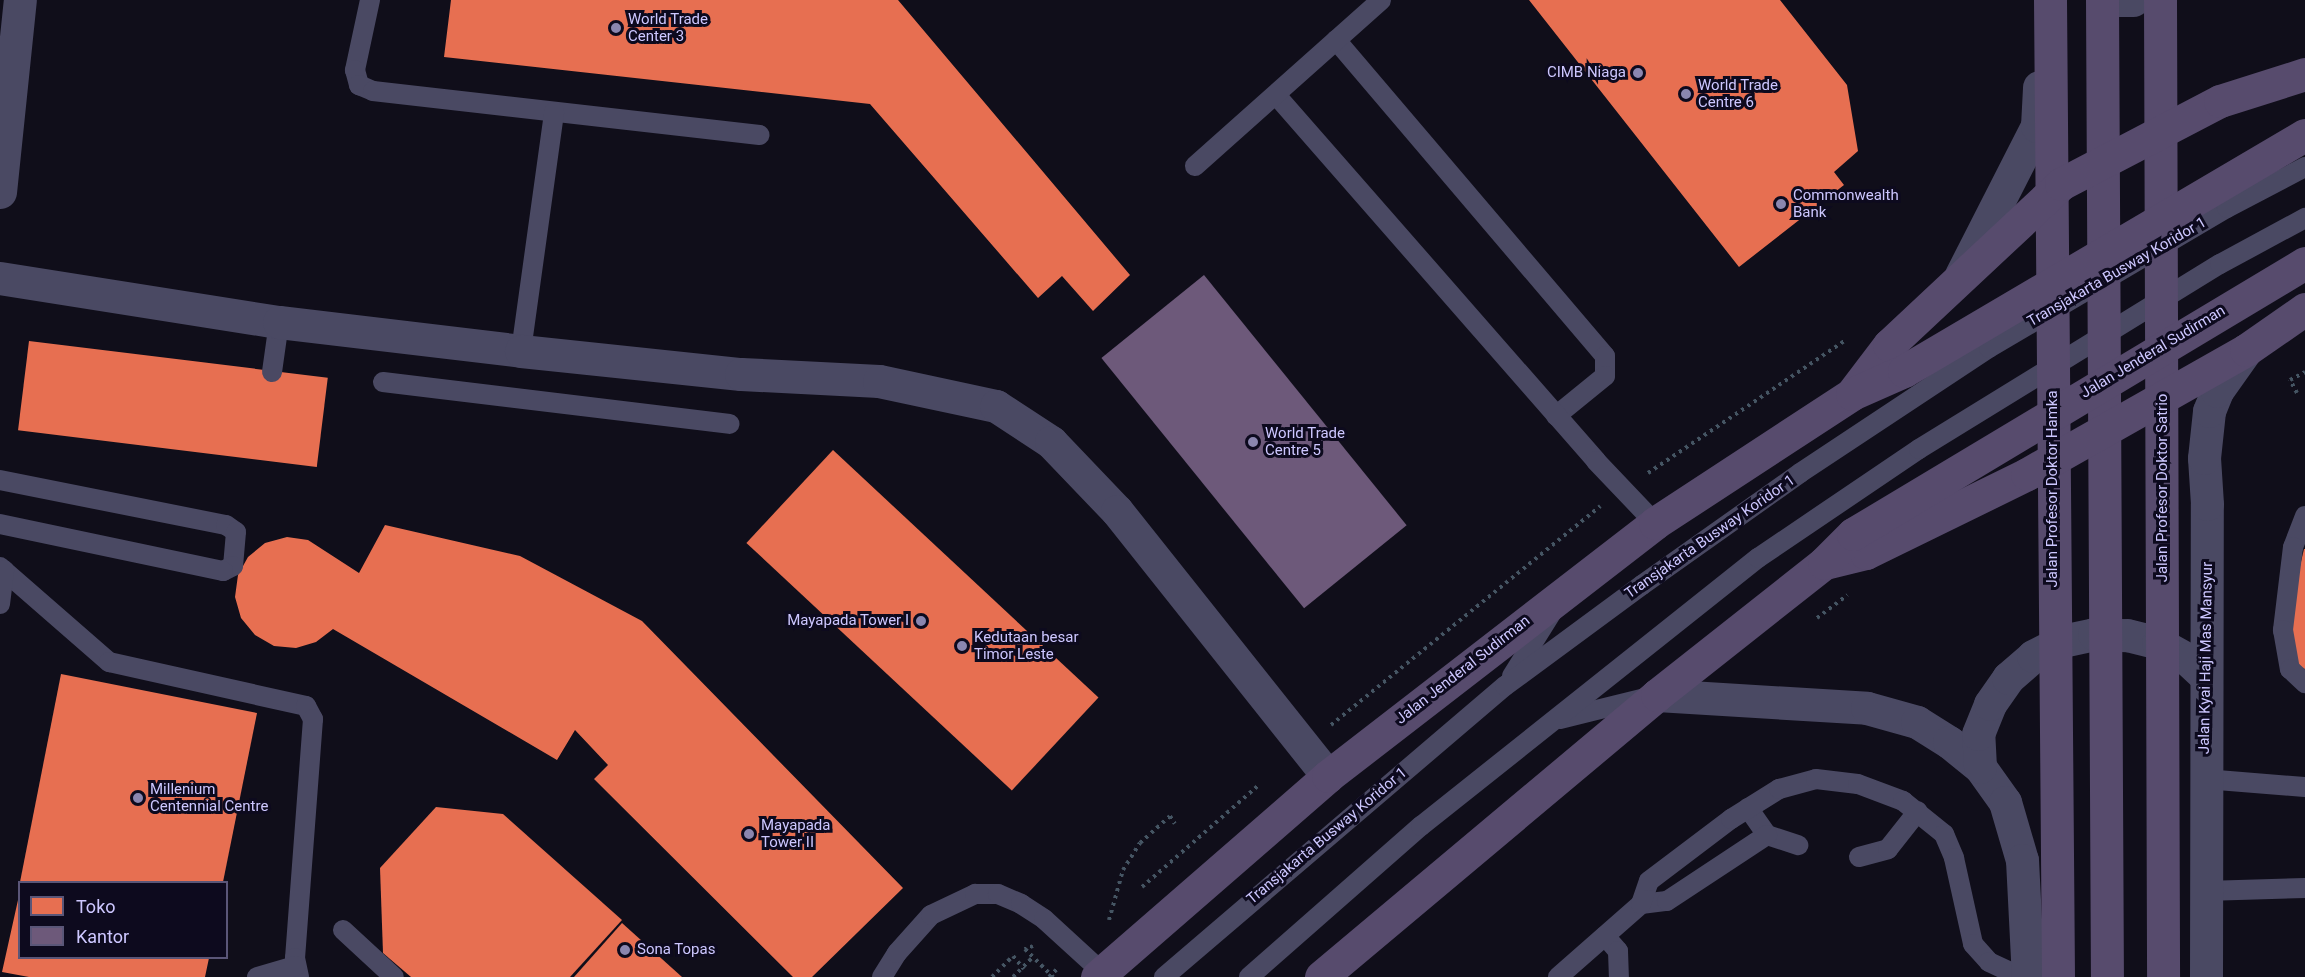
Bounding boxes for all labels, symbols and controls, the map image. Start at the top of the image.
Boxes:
place label: World Trade Center 3 [628,10,708,45]
marker: World Trade Center 3 [609,21,623,35]
place label: CIMB Niaga [1547,64,1626,82]
marker: CIMB Niaga [1631,66,1645,80]
place label: World Trade Centre 6 [1698,76,1778,111]
marker: World Trade Centre 6 [1679,87,1693,101]
place label: Commonwealth Bank [1793,186,1899,221]
marker: Commonwealth Bank [1774,197,1788,211]
street label: Transjakarta Busway Koridor 1 [2024,213,2210,331]
street label: Jalan Jenderal Sudirman [2077,302,2229,402]
street label: Jalan Profesor Doktor Hamka [2044,390,2062,588]
street label: Jalan Profesor Doktor Satrio [2154,394,2172,582]
place label: World Trade Centre 5 [1265,424,1345,459]
marker: World Trade Centre 5 [1246,435,1260,449]
street label: Transjakarta Busway Koridor 1 [1622,471,1798,603]
street label: Jalan Kyai Haji Mas Mansyur [2195,562,2217,754]
place label: Mayapada Tower I [787,612,909,630]
street label: Jalan Jenderal Sudirman [1392,612,1534,728]
marker: Mayapada Tower I [914,614,928,628]
place label: Kedutaan besar Timor Leste [974,628,1078,663]
marker: Kedutaan besar Timor Leste [955,639,969,653]
street label: Transjakarta Busway Koridor 1 [1243,764,1411,908]
place label: Millenium Centennial Centre [150,780,268,815]
marker: Millenium Centennial Centre [131,791,145,805]
place label: Mayapada Tower II [761,816,830,851]
marker: Mayapada Tower II [742,827,756,841]
legend [18,881,228,959]
text: Toko [76,896,116,917]
text: Kantor [76,926,129,947]
place label: Sona Topas [637,941,716,959]
marker: Sona Topas [618,943,632,957]

